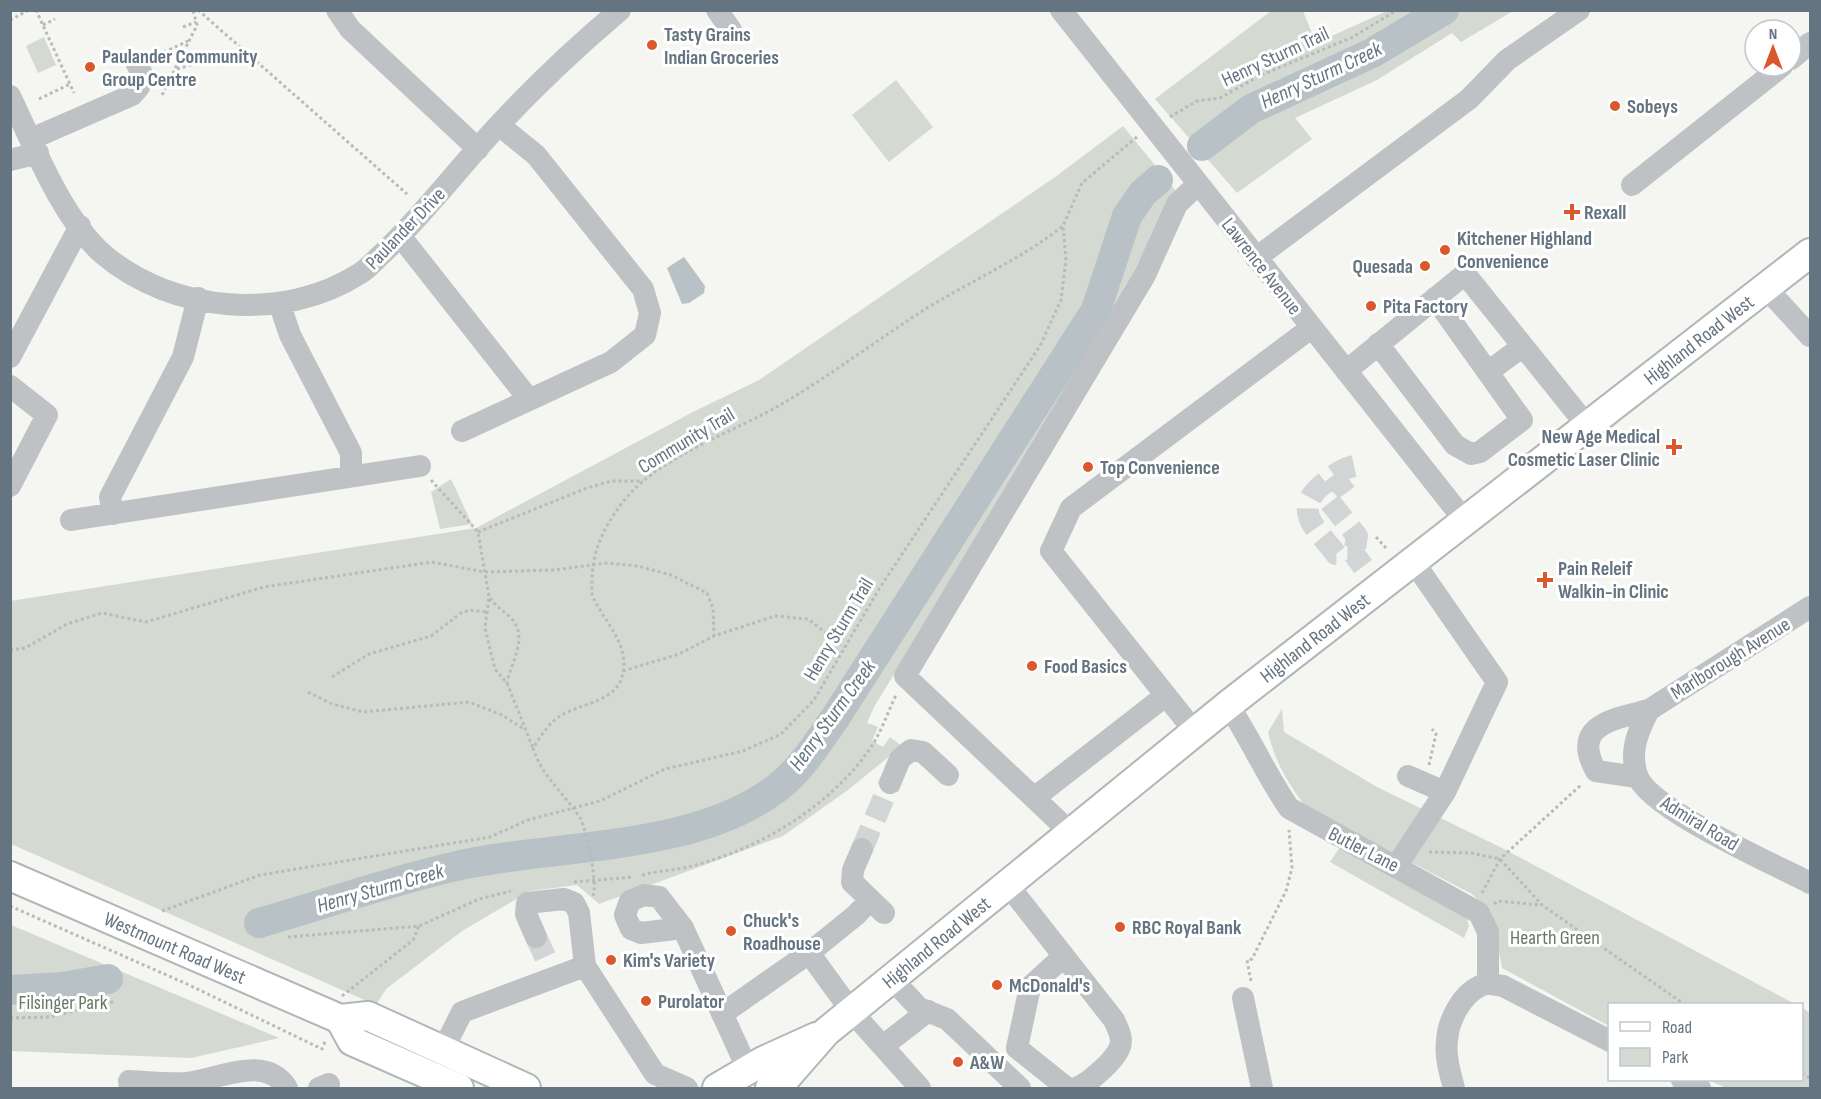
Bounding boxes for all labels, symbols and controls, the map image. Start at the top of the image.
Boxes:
north arrow [1743,18,1803,78]
street label: Henry Sturm Trail [1218,22,1333,92]
place label: Tasty Grains Indian Groceries [664,23,779,70]
text: N [1769,25,1777,44]
water label: Henry Sturm Creek [1257,36,1387,114]
marker: Tasty Grains Indian Groceries [645,38,659,52]
place label: Paulander Community Group Centre [102,45,258,92]
marker: Paulander Community Group Centre [83,60,97,74]
place label: Sobeys [1627,95,1678,119]
marker: Sobeys [1608,99,1622,113]
street label: Paulander Drive [361,183,451,275]
place label: Rexall [1584,201,1626,225]
marker: Rexall [1565,205,1579,219]
street label: Lawrence Avenue [1216,213,1306,320]
place label: Kitchener Highland Convenience [1457,227,1592,274]
marker: Kitchener Highland Convenience [1438,243,1452,257]
place label: Quesada [1353,255,1413,279]
marker: Quesada [1418,259,1432,273]
street label: Highland Road West [1640,290,1759,390]
place label: Pita Factory [1383,295,1469,319]
marker: Pita Factory [1364,299,1378,313]
street label: Community Trail [634,403,739,479]
place label: New Age Medical Cosmetic Laser Clinic [1508,425,1660,472]
marker: New Age Medical Cosmetic Laser Clinic [1665,438,1683,456]
place label: Top Convenience [1100,456,1220,480]
marker: Top Convenience [1081,460,1095,474]
place label: Pain Releif Walkin-in Clinic [1558,557,1669,604]
marker: Pain Releif Walkin-in Clinic [1536,571,1554,589]
street label: Henry Sturm Trail [799,574,879,685]
street label: Highland Road West [1256,588,1375,689]
street label: Marlborough Avenue [1666,613,1795,705]
water label: Henry Sturm Creek [784,654,882,775]
place label: Food Basics [1044,655,1127,679]
marker: Food Basics [1025,659,1039,673]
street label: Admiral Road [1655,791,1743,856]
street label: Butler Lane [1324,822,1403,878]
water label: Henry Sturm Creek [314,858,447,918]
street label: Highland Road West [878,892,996,994]
street label: Westmount Road West [100,907,249,990]
place label: Chuck's Roadhouse [743,909,821,956]
place label: RBC Royal Bank [1132,916,1242,940]
marker: RBC Royal Bank [1113,920,1127,934]
marker: Chuck's Roadhouse [724,924,738,938]
park label: Hearth Green [1510,926,1600,950]
place label: Kim's Variety [623,949,716,973]
marker: Kim's Variety [604,953,618,967]
place label: McDonald's [1009,974,1091,998]
marker: McDonald's [990,978,1004,992]
place label: Purolator [658,990,724,1014]
park label: Filsinger Park [19,991,108,1015]
marker: Purolator [639,994,653,1008]
legend [1608,1003,1803,1081]
text: Road [1662,1017,1692,1038]
text: Park [1662,1047,1688,1068]
place label: A&W [969,1051,1004,1075]
marker: A&W [951,1055,965,1069]

